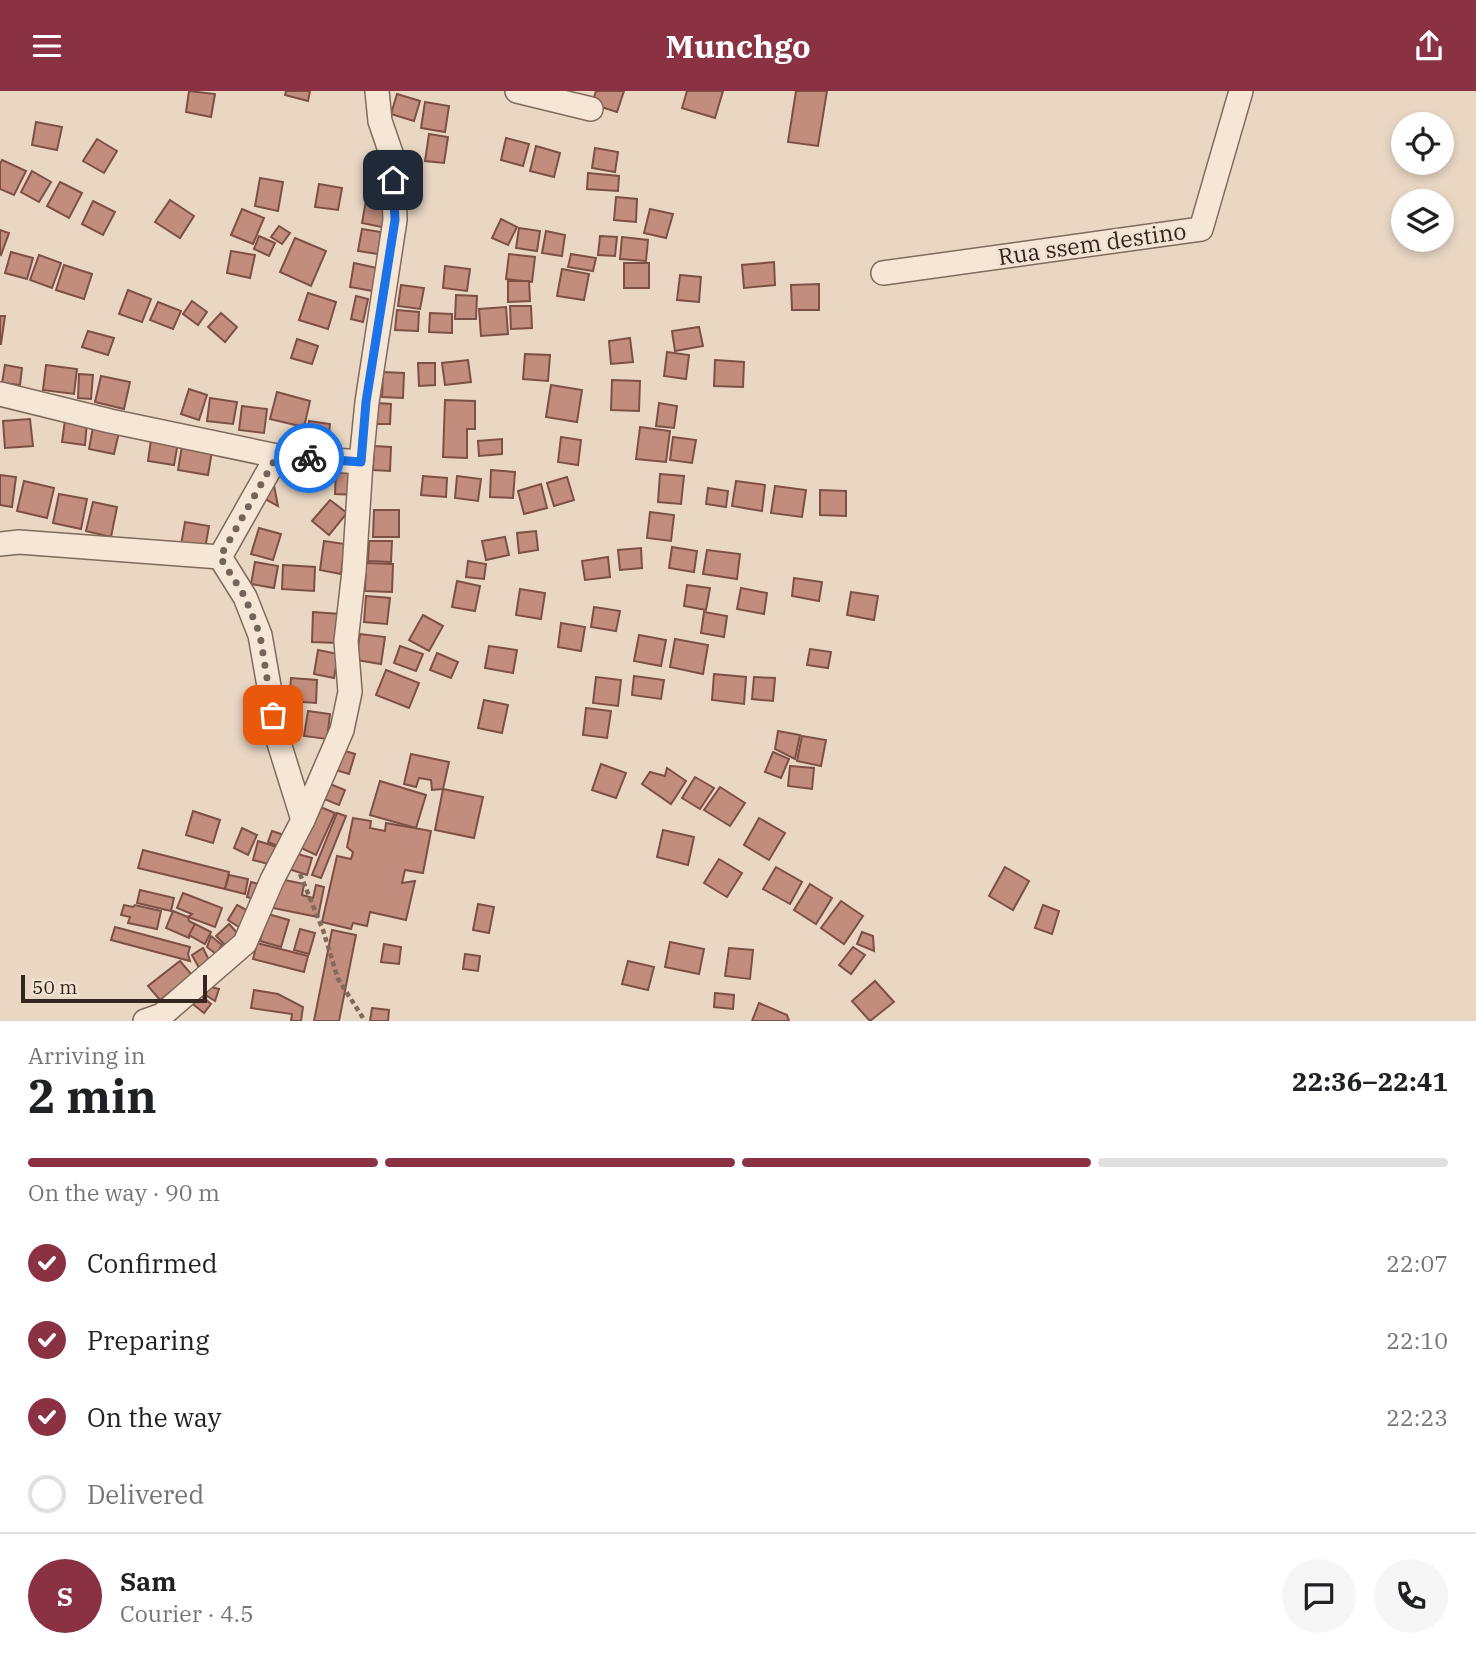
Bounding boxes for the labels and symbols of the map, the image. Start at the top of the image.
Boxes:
pin [363,150,423,210]
street label: Rua ssem destino [996,215,1188,271]
courier [274,423,344,493]
pin [243,685,303,745]
scale bar [21,972,206,1004]

